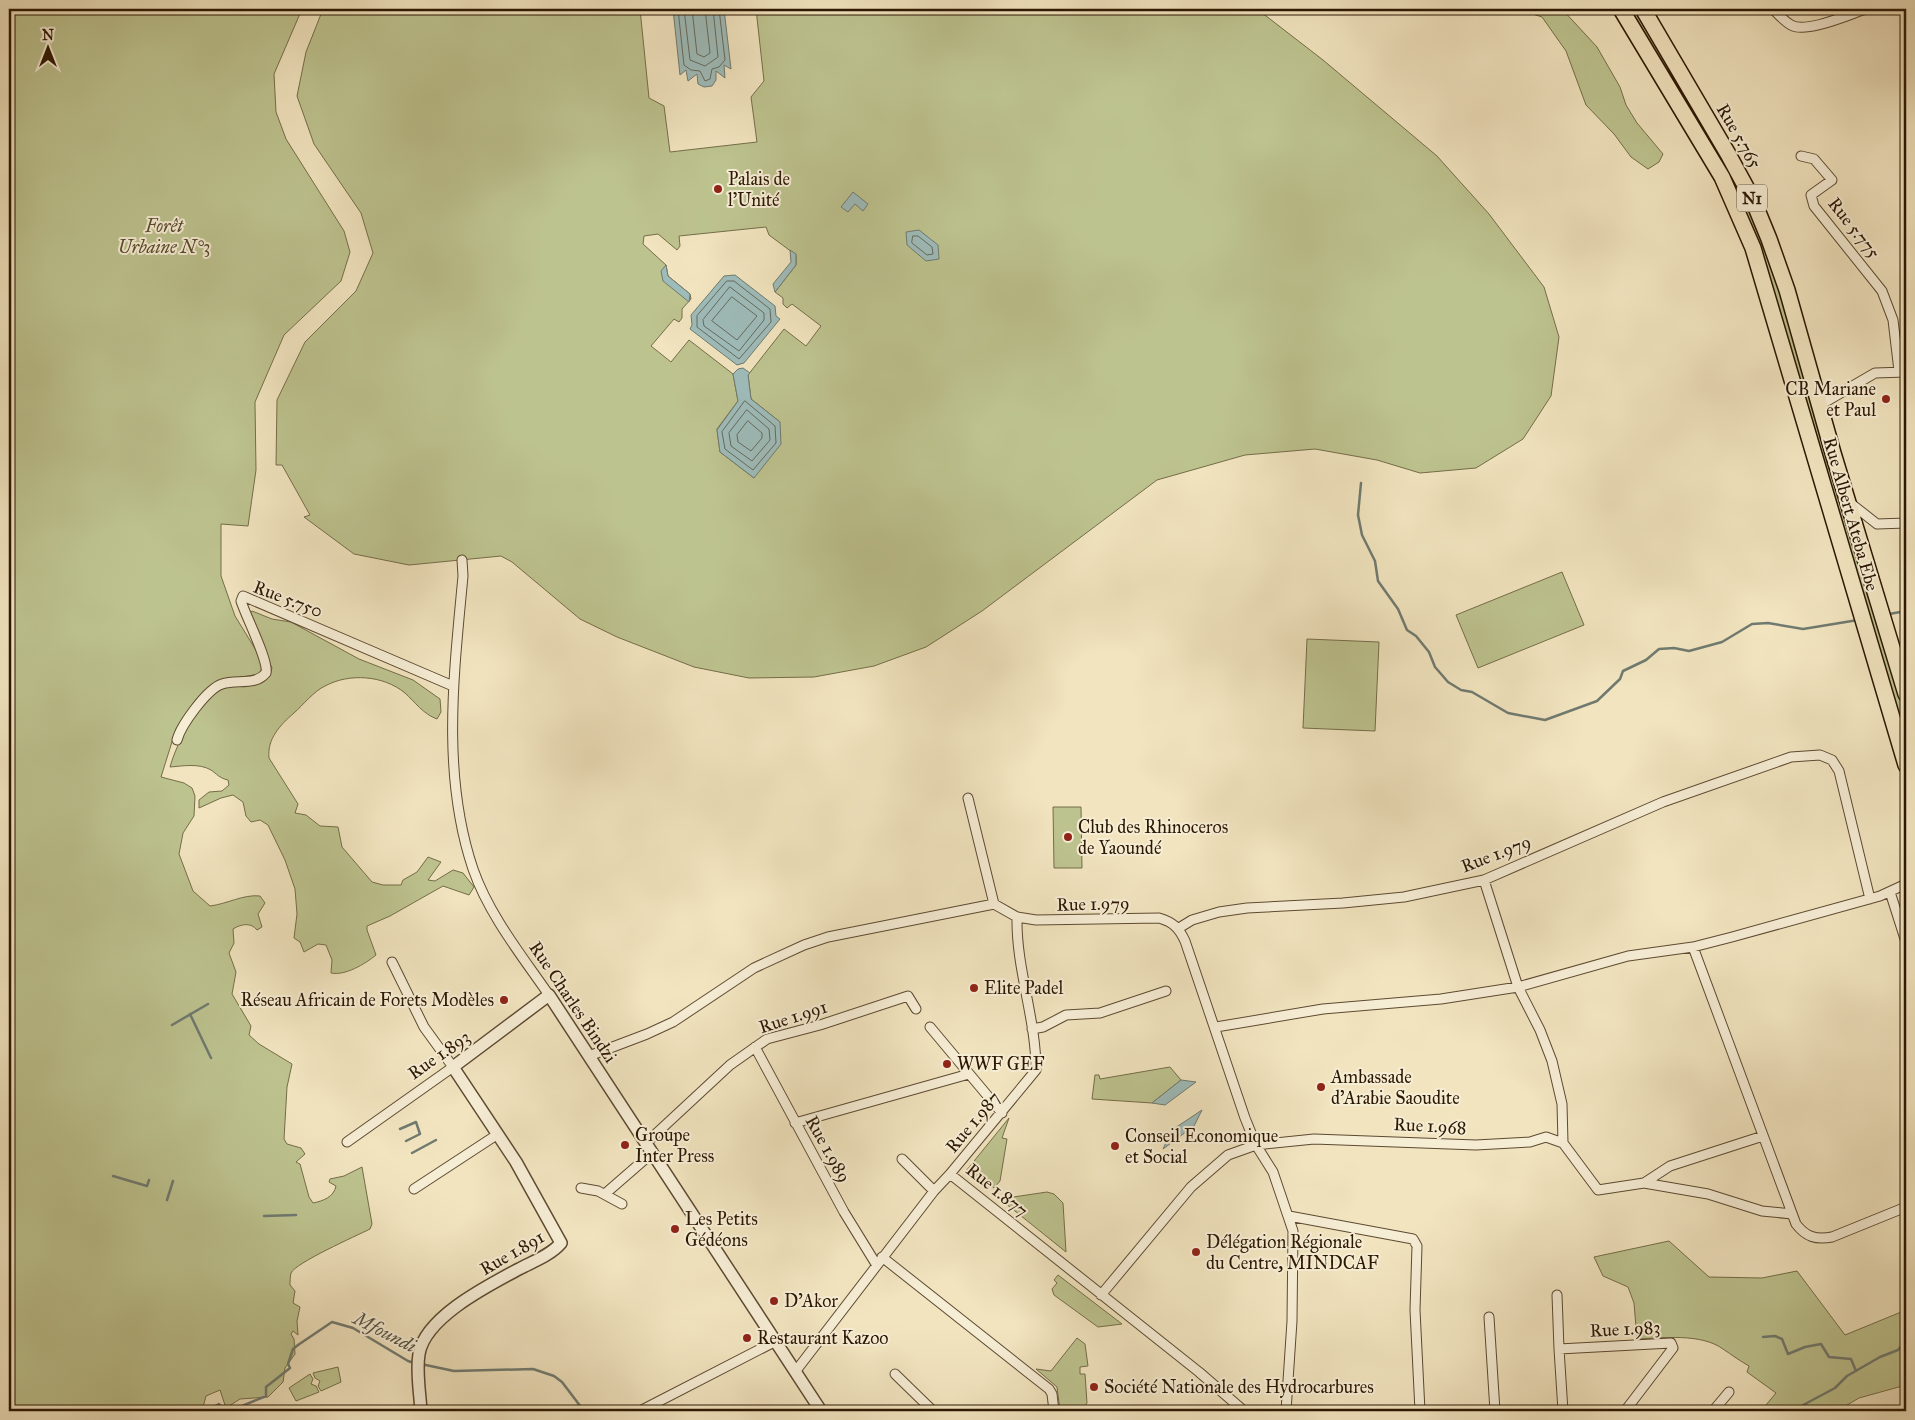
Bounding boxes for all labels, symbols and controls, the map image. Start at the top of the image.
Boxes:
north arrow [22,22,72,72]
text: N [42,27,54,44]
street label: Rue 5.765 [1712,100,1767,173]
place label: Palais de l'Unité [728,168,790,211]
marker: Palais de l'Unité [712,183,724,195]
road number: N1 [1737,184,1767,212]
street label: Rue 5.775 [1823,193,1885,263]
park label: Forêt Urbaine N°3 [118,215,210,258]
place label: CB Mariane et Paul [1785,378,1876,421]
marker: CB Mariane et Paul [1880,393,1892,405]
street label: Rue Albert Ateba Ebe [1819,435,1883,593]
street label: Rue 5.750 [250,576,326,622]
place label: Club des Rhinoceros de Yaoundé [1078,816,1228,859]
marker: Club des Rhinoceros de Yaoundé [1062,831,1074,843]
street label: Rue 1.979 [1458,831,1534,877]
street label: Rue 1.979 [1056,892,1130,916]
street label: Rue Charles Bindzi [524,937,622,1067]
place label: Elite Padel [984,977,1063,999]
marker: Elite Padel [968,982,980,994]
place label: Réseau Africain de Forets Modèles [240,989,494,1011]
marker: Réseau Africain de Forets Modèles [498,994,510,1006]
street label: Rue 1.991 [756,996,830,1038]
street label: Rue 1.893 [404,1026,474,1084]
place label: WWF GEF [957,1053,1045,1075]
marker: WWF GEF [941,1058,953,1070]
place label: Ambassade d'Arabie Saoudite [1330,1066,1460,1109]
marker: Ambassade d'Arabie Saoudite [1315,1081,1327,1093]
street label: Rue 1.987 [941,1087,1005,1157]
street label: Rue 1.989 [801,1112,855,1186]
street label: Rue 1.968 [1393,1113,1467,1139]
place label: Groupe Inter Press [635,1124,714,1167]
place label: Conseil Economique et Social [1125,1125,1278,1168]
marker: Groupe Inter Press [619,1139,631,1151]
marker: Conseil Economique et Social [1109,1140,1121,1152]
street label: Rue 1.877 [962,1158,1032,1222]
place label: Les Petits Gédéons [685,1208,758,1251]
marker: Les Petits Gédéons [669,1223,681,1235]
street label: Rue 1.891 [476,1226,548,1280]
place label: Délégation Régionale du Centre, MINDCAF [1206,1231,1379,1274]
marker: Délégation Régionale du Centre, MINDCAF [1190,1246,1202,1258]
place label: D'Akor [784,1290,838,1312]
marker: D'Akor [768,1295,780,1307]
water label: Mfoundi [348,1306,421,1358]
street label: Rue 1.983 [1589,1316,1661,1342]
place label: Restaurant Kazoo [757,1327,889,1349]
marker: Restaurant Kazoo [741,1332,753,1344]
place label: Société Nationale des Hydrocarbures [1104,1376,1374,1398]
marker: Société Nationale des Hydrocarbures [1088,1381,1100,1393]

